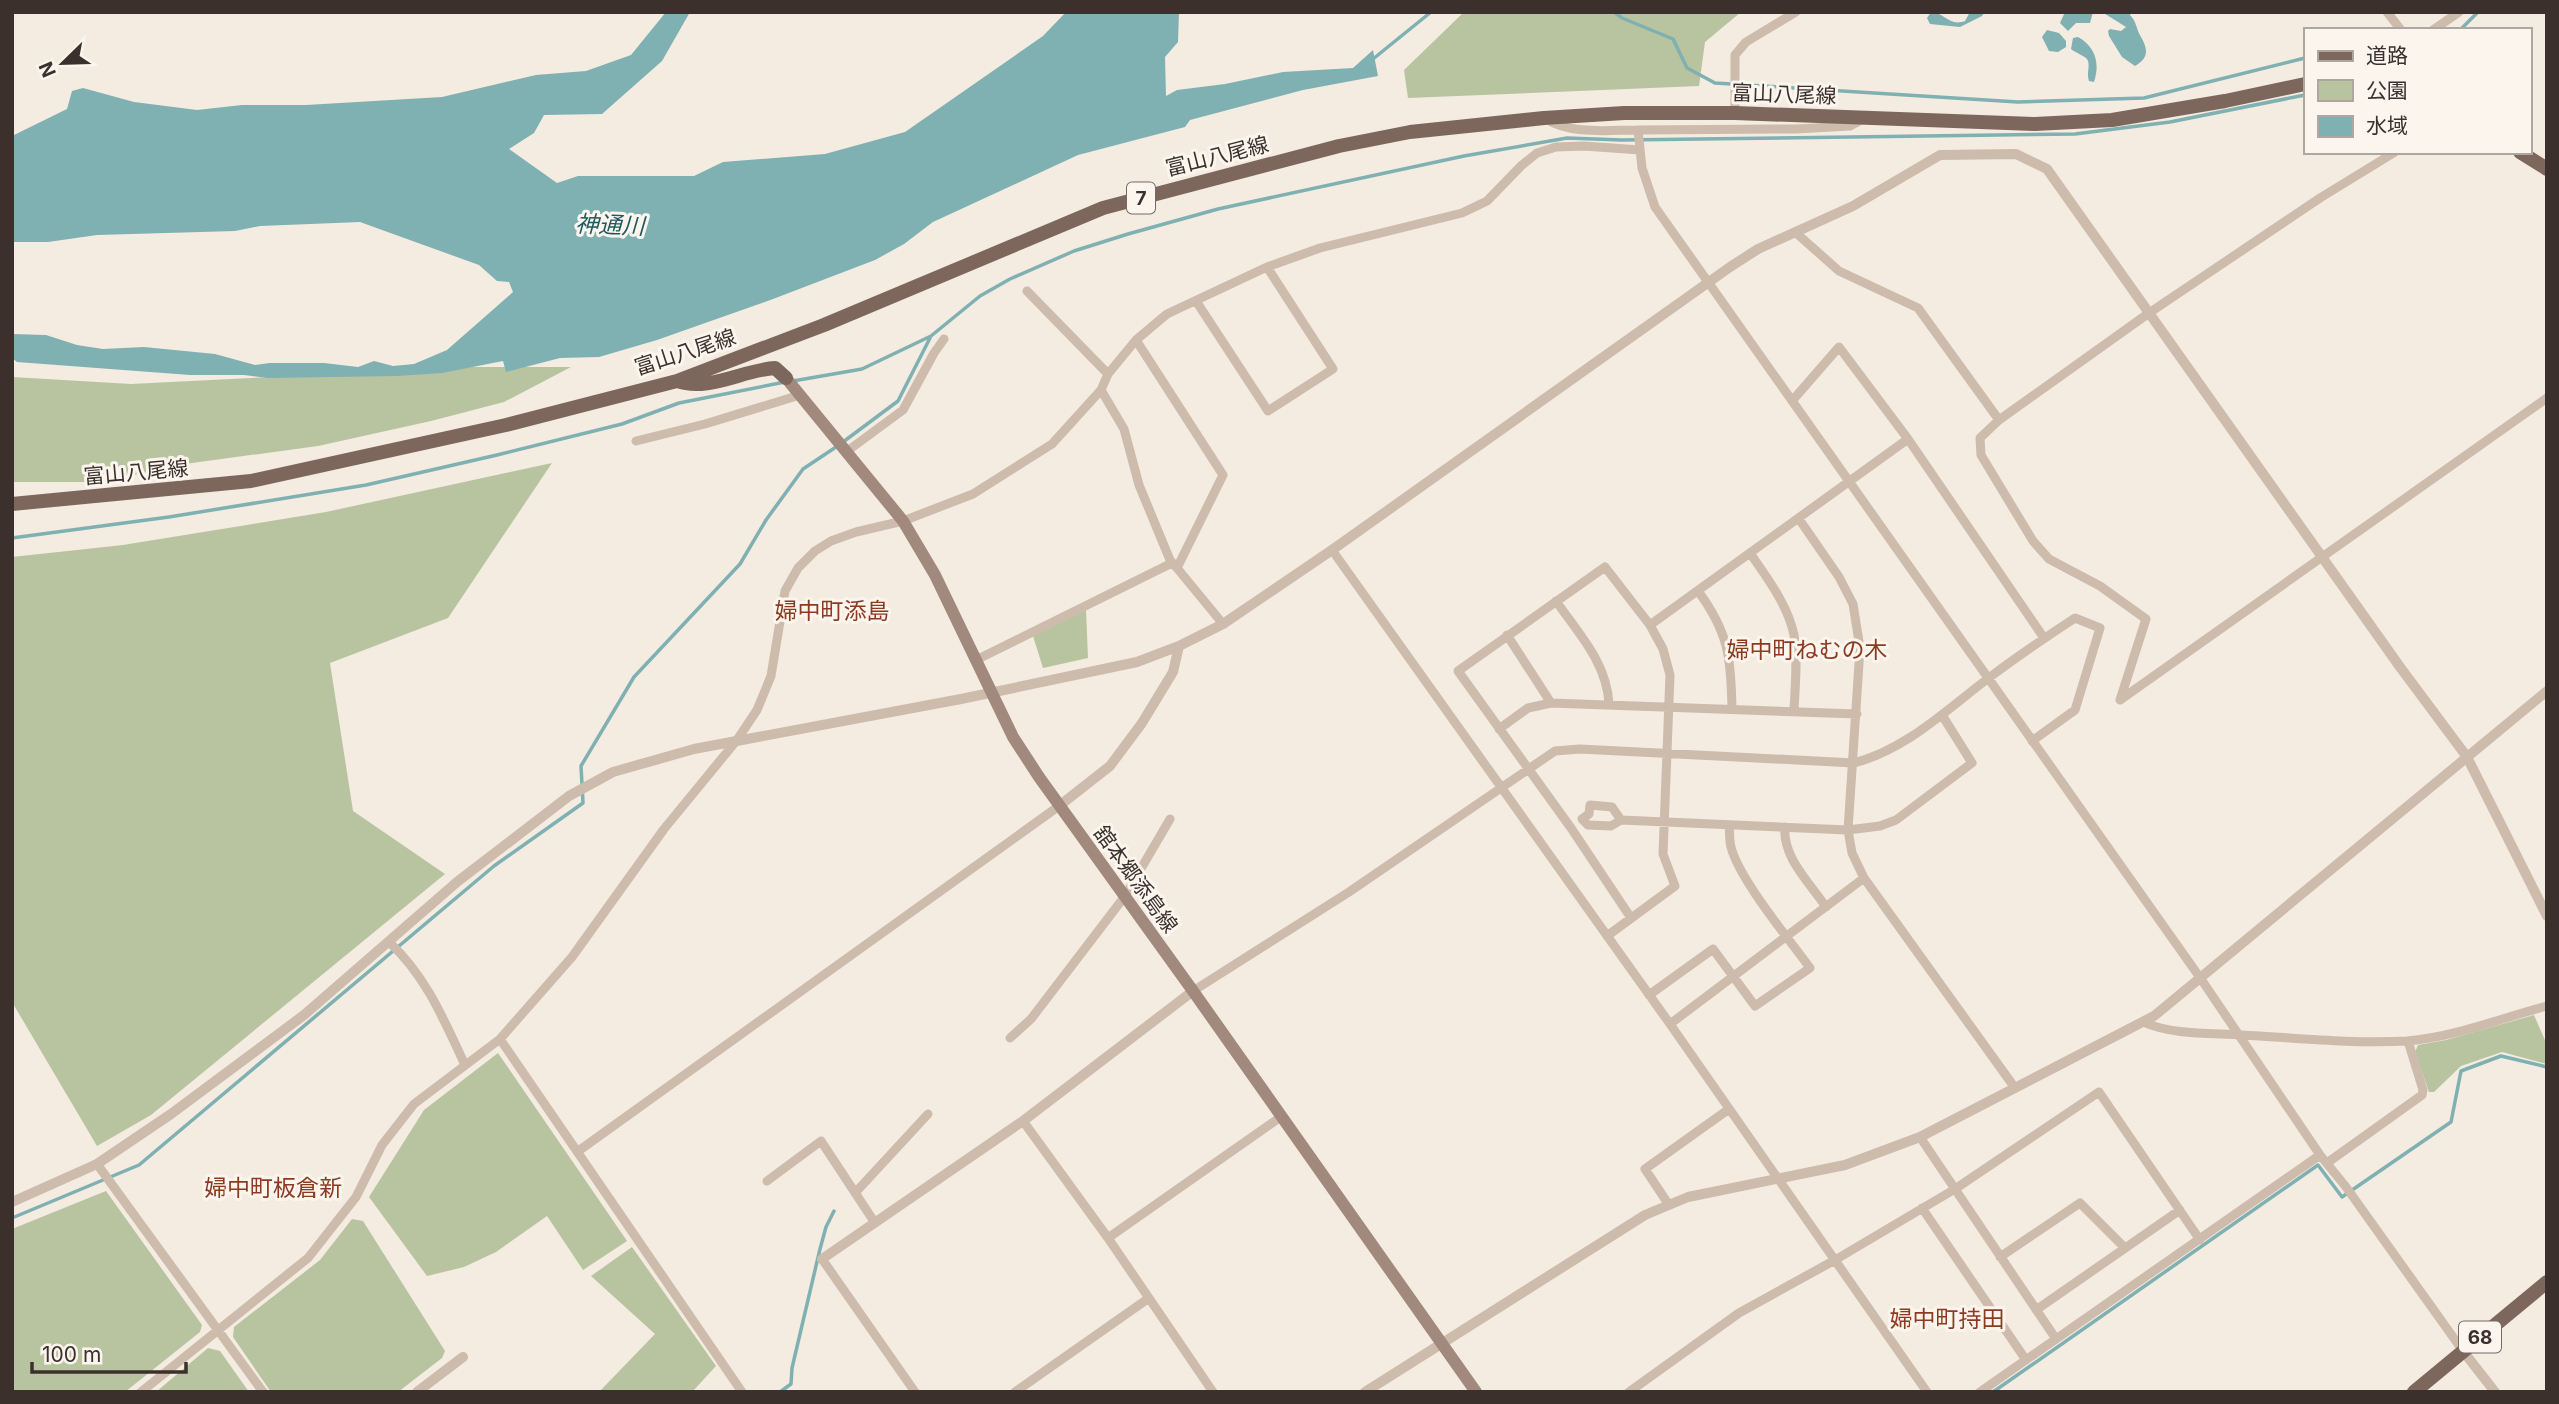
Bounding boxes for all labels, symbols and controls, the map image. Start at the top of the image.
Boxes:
north arrow [28,28,98,98]
legend [2304,28,2531,154]
text: 道路 [2366,43,2408,68]
text: N [34,58,61,81]
text: 公園 [2366,78,2408,103]
street label: 富山八尾線 [1731,80,1837,108]
text: 水域 [2366,113,2408,138]
street label: 富山八尾線 [1163,131,1271,181]
road number: 7 [1127,182,1155,214]
water label: 神通川 [575,210,648,240]
street label: 富山八尾線 [631,324,739,380]
street label: 富山八尾線 [83,455,189,489]
district label: 婦中町添島 [775,597,890,625]
district label: 婦中町ねむの木 [1727,636,1888,664]
street label: 舘本郷添島線 [1089,821,1183,937]
district label: 婦中町板倉新 [204,1174,342,1202]
district label: 婦中町持田 [1890,1305,2005,1333]
road number: 68 [2459,1322,2501,1352]
scale bar [32,1330,186,1374]
text: 100 m [42,1342,101,1367]

